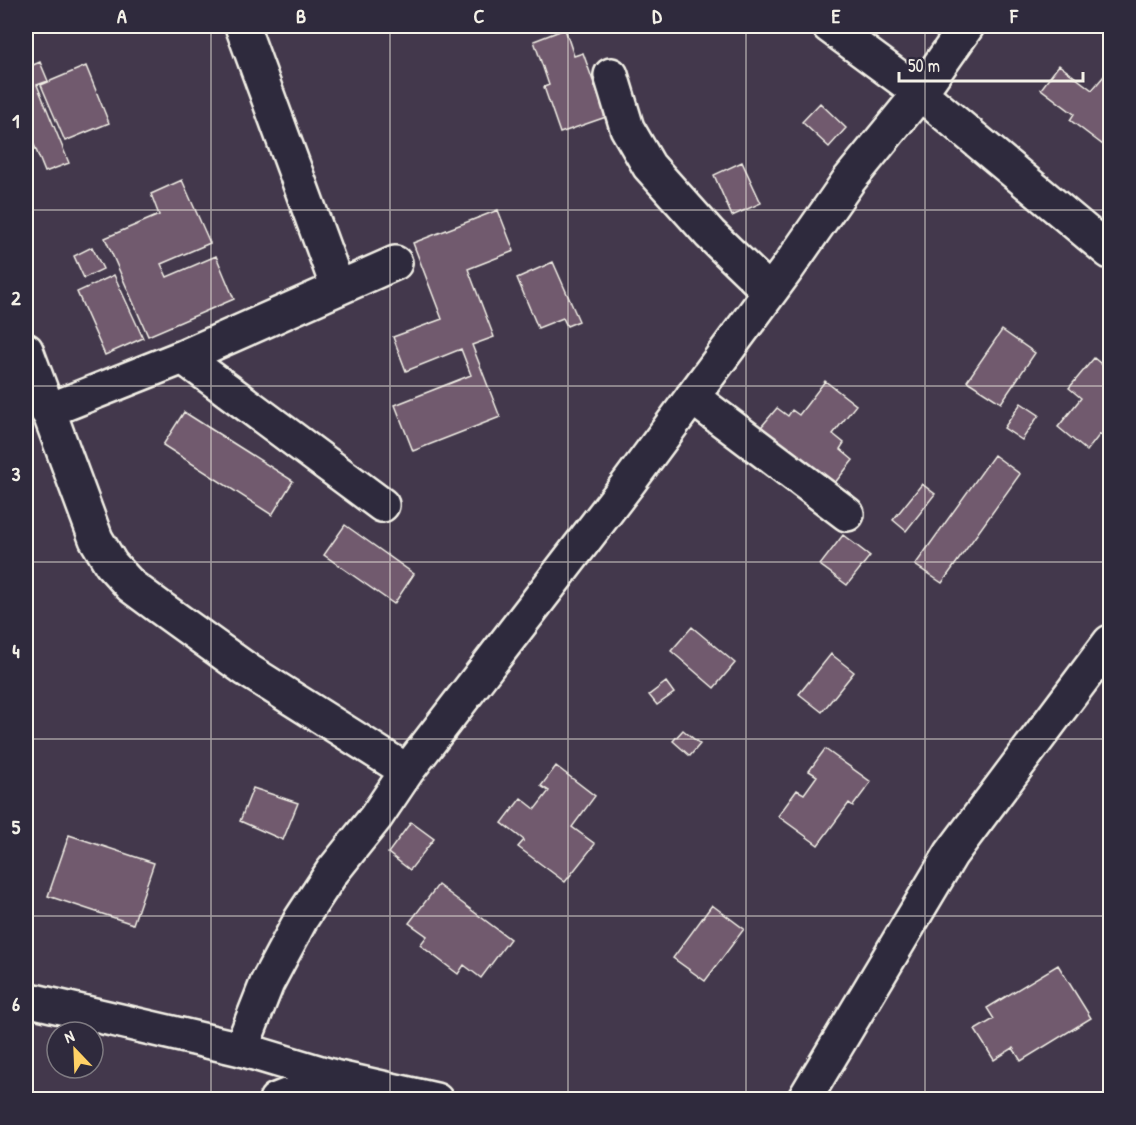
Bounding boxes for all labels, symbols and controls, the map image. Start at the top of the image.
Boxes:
text: A [117,2,127,29]
text: B [296,2,306,29]
text: C [474,2,485,29]
text: D [652,2,662,29]
text: E [832,2,841,29]
text: F [1009,2,1019,29]
scale bar [899,45,1084,83]
text: 50 m [908,53,940,78]
text: 1 [12,107,20,134]
text: 2 [11,284,21,311]
text: 3 [12,460,21,487]
text: 4 [12,637,20,664]
text: 5 [12,813,21,840]
text: 6 [12,990,20,1017]
north arrow [45,1020,105,1080]
text: N [61,1024,78,1048]

